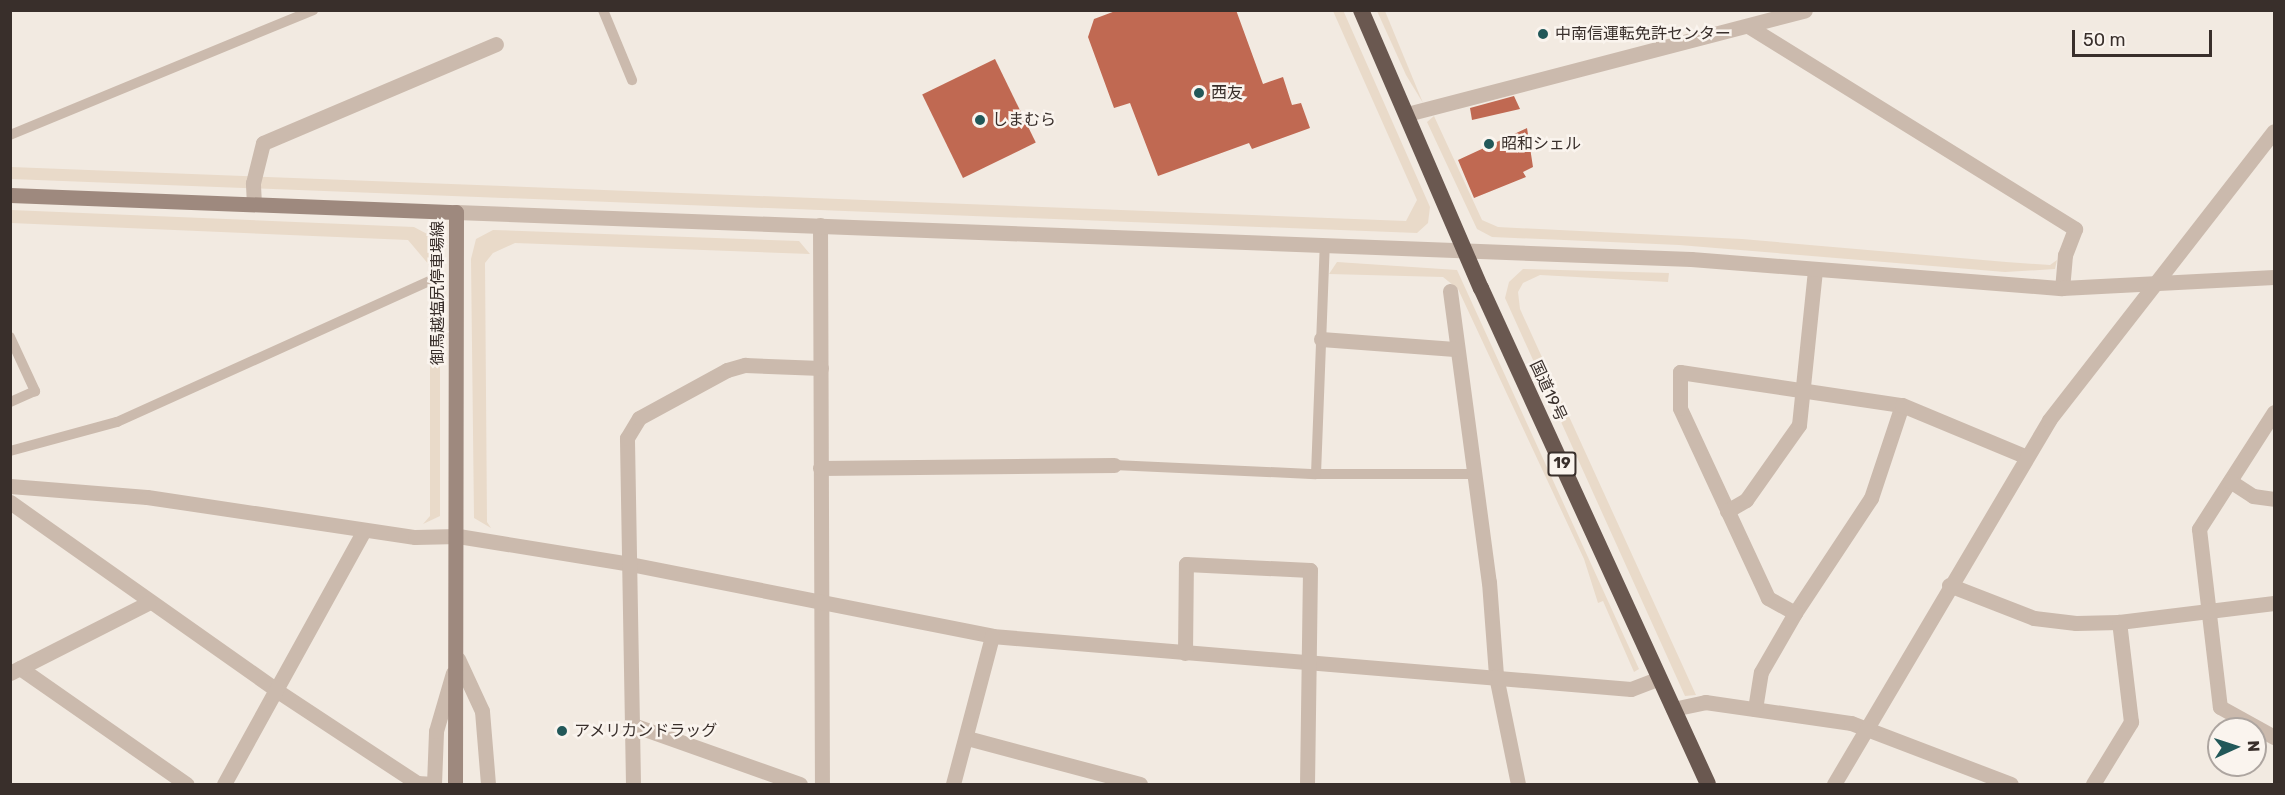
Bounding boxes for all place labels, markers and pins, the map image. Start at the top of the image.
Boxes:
place label: 中南信運転免許センター [1555,24,1731,44]
marker: 中南信運転免許センター [1536,27,1550,41]
place label: 西友 [1211,83,1243,103]
marker: 西友 [1192,86,1206,100]
place label: しまむら [992,110,1056,130]
marker: しまむら [973,113,987,127]
place label: 昭和シェル [1501,134,1581,154]
marker: 昭和シェル [1482,137,1496,151]
place label: アメリカンドラッグ [574,721,718,741]
marker: アメリカンドラッグ [555,724,569,738]

